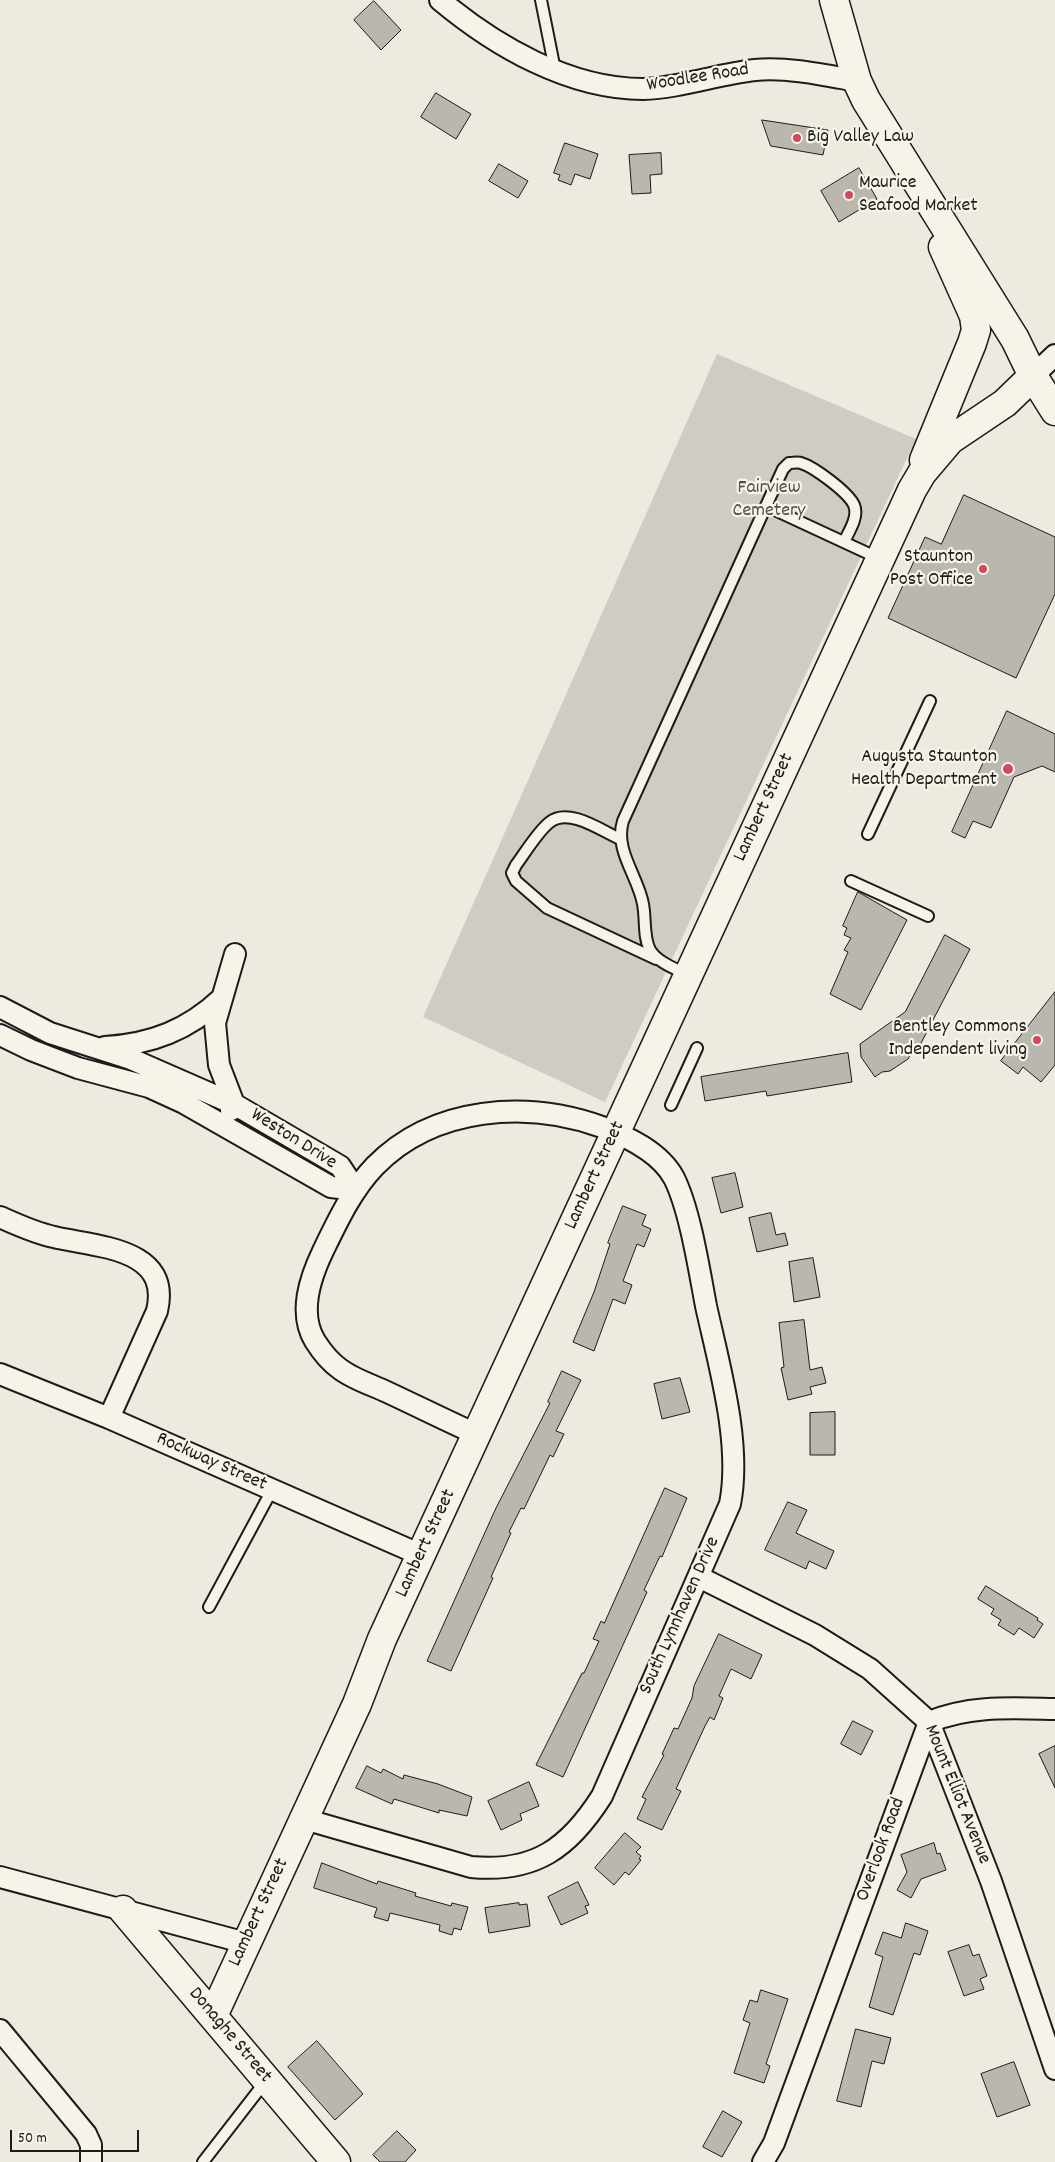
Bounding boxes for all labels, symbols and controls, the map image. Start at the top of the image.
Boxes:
street label: Woodlee Road [645,59,751,99]
place label: Big Valley Law [807,126,914,150]
marker: Big Valley Law [791,132,803,144]
place label: Maurice Seafood Market [859,172,978,219]
marker: Maurice Seafood Market [843,189,855,201]
park label: Fairview Cemetery [733,477,805,524]
place label: Staunton Post Office [890,546,973,593]
marker: Staunton Post Office [977,563,989,575]
place label: Augusta Staunton Health Department [851,746,997,793]
street label: Lambert Street [729,750,801,866]
marker: Augusta Staunton Health Department [1001,762,1015,776]
place label: Bentley Commons Independent living [888,1016,1027,1063]
marker: Bentley Commons Independent living [1031,1034,1043,1046]
street label: Weston Drive [245,1104,341,1176]
street label: Lambert Street [560,1118,632,1234]
street label: Rockway Street [152,1428,270,1498]
street label: Lambert Street [391,1486,463,1602]
street label: South Lynnhaven Drive [635,1533,727,1699]
street label: Mount Elliot Avenue [917,1722,995,1868]
street label: Overlook Road [852,1795,912,1905]
street label: Lambert Street [224,1855,296,1971]
street label: Donaghe Street [182,1983,276,2089]
scale bar [12,2120,141,2152]
text: 50 m [18,2128,47,2150]

